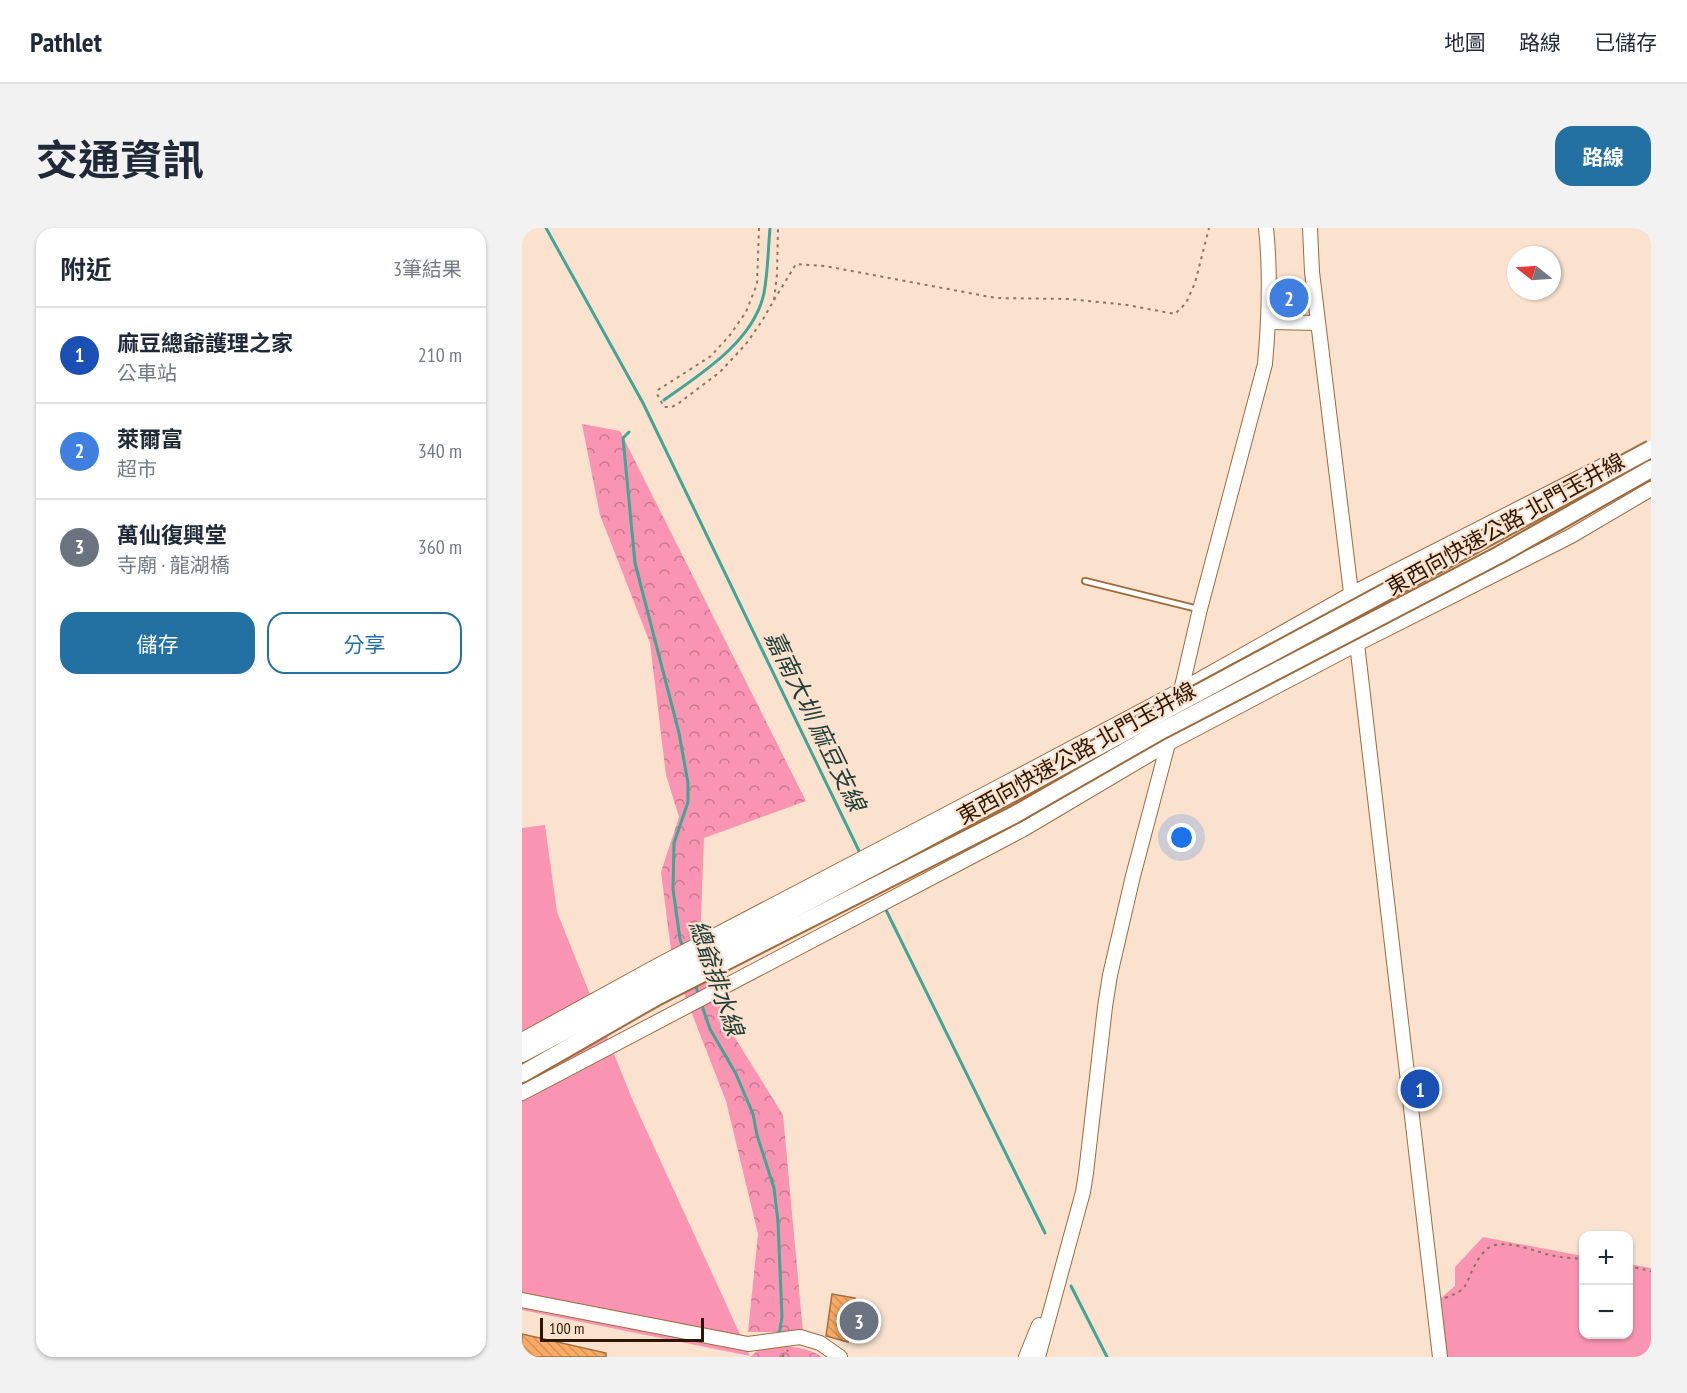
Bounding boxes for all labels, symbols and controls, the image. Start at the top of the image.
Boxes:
text: Pathlet [30,23,102,60]
text: 地圖 [1444,29,1486,56]
text: 路線 [1519,29,1561,56]
text: 已儲存 [1594,29,1657,56]
button: 路線 [1555,126,1651,186]
text: 交通資訊 [36,132,204,187]
north arrow [1507,246,1561,300]
text: 附近 [60,253,112,286]
text: 3筆結果 [393,256,462,282]
pin: 2 [1270,276,1308,320]
text: 麻豆總爺護理之家 [117,329,293,357]
text: 1 [75,342,84,368]
text: 210 m [418,342,462,368]
text: 公車站 [117,360,177,386]
text: 萊爾富 [117,425,183,453]
text: 2 [75,438,84,464]
text: 340 m [418,438,462,464]
street label: 東西向快速公路 北門玉井線 [1381,447,1629,601]
text: 超市 [117,456,157,482]
text: 萬仙復興堂 [117,521,227,549]
text: 3 [75,534,84,560]
text: 360 m [418,534,462,560]
text: 寺廟 · 龍湖橋 [117,552,230,578]
button: 儲存 [60,612,255,674]
button: 分享 [267,612,462,674]
water label: 嘉南大圳 麻豆支線 [758,625,874,819]
street label: 東西向快速公路 北門玉井線 [952,676,1200,830]
your location [1167,823,1196,852]
water label: 總爺排水線 [682,916,752,1042]
pin: 1 [1400,1066,1440,1112]
map controls [1579,1231,1633,1339]
button: + [1579,1231,1633,1285]
button: − [1579,1285,1633,1339]
pin: 3 [840,1298,878,1344]
scale bar [540,1315,704,1342]
text: 100 m [549,1318,584,1338]

